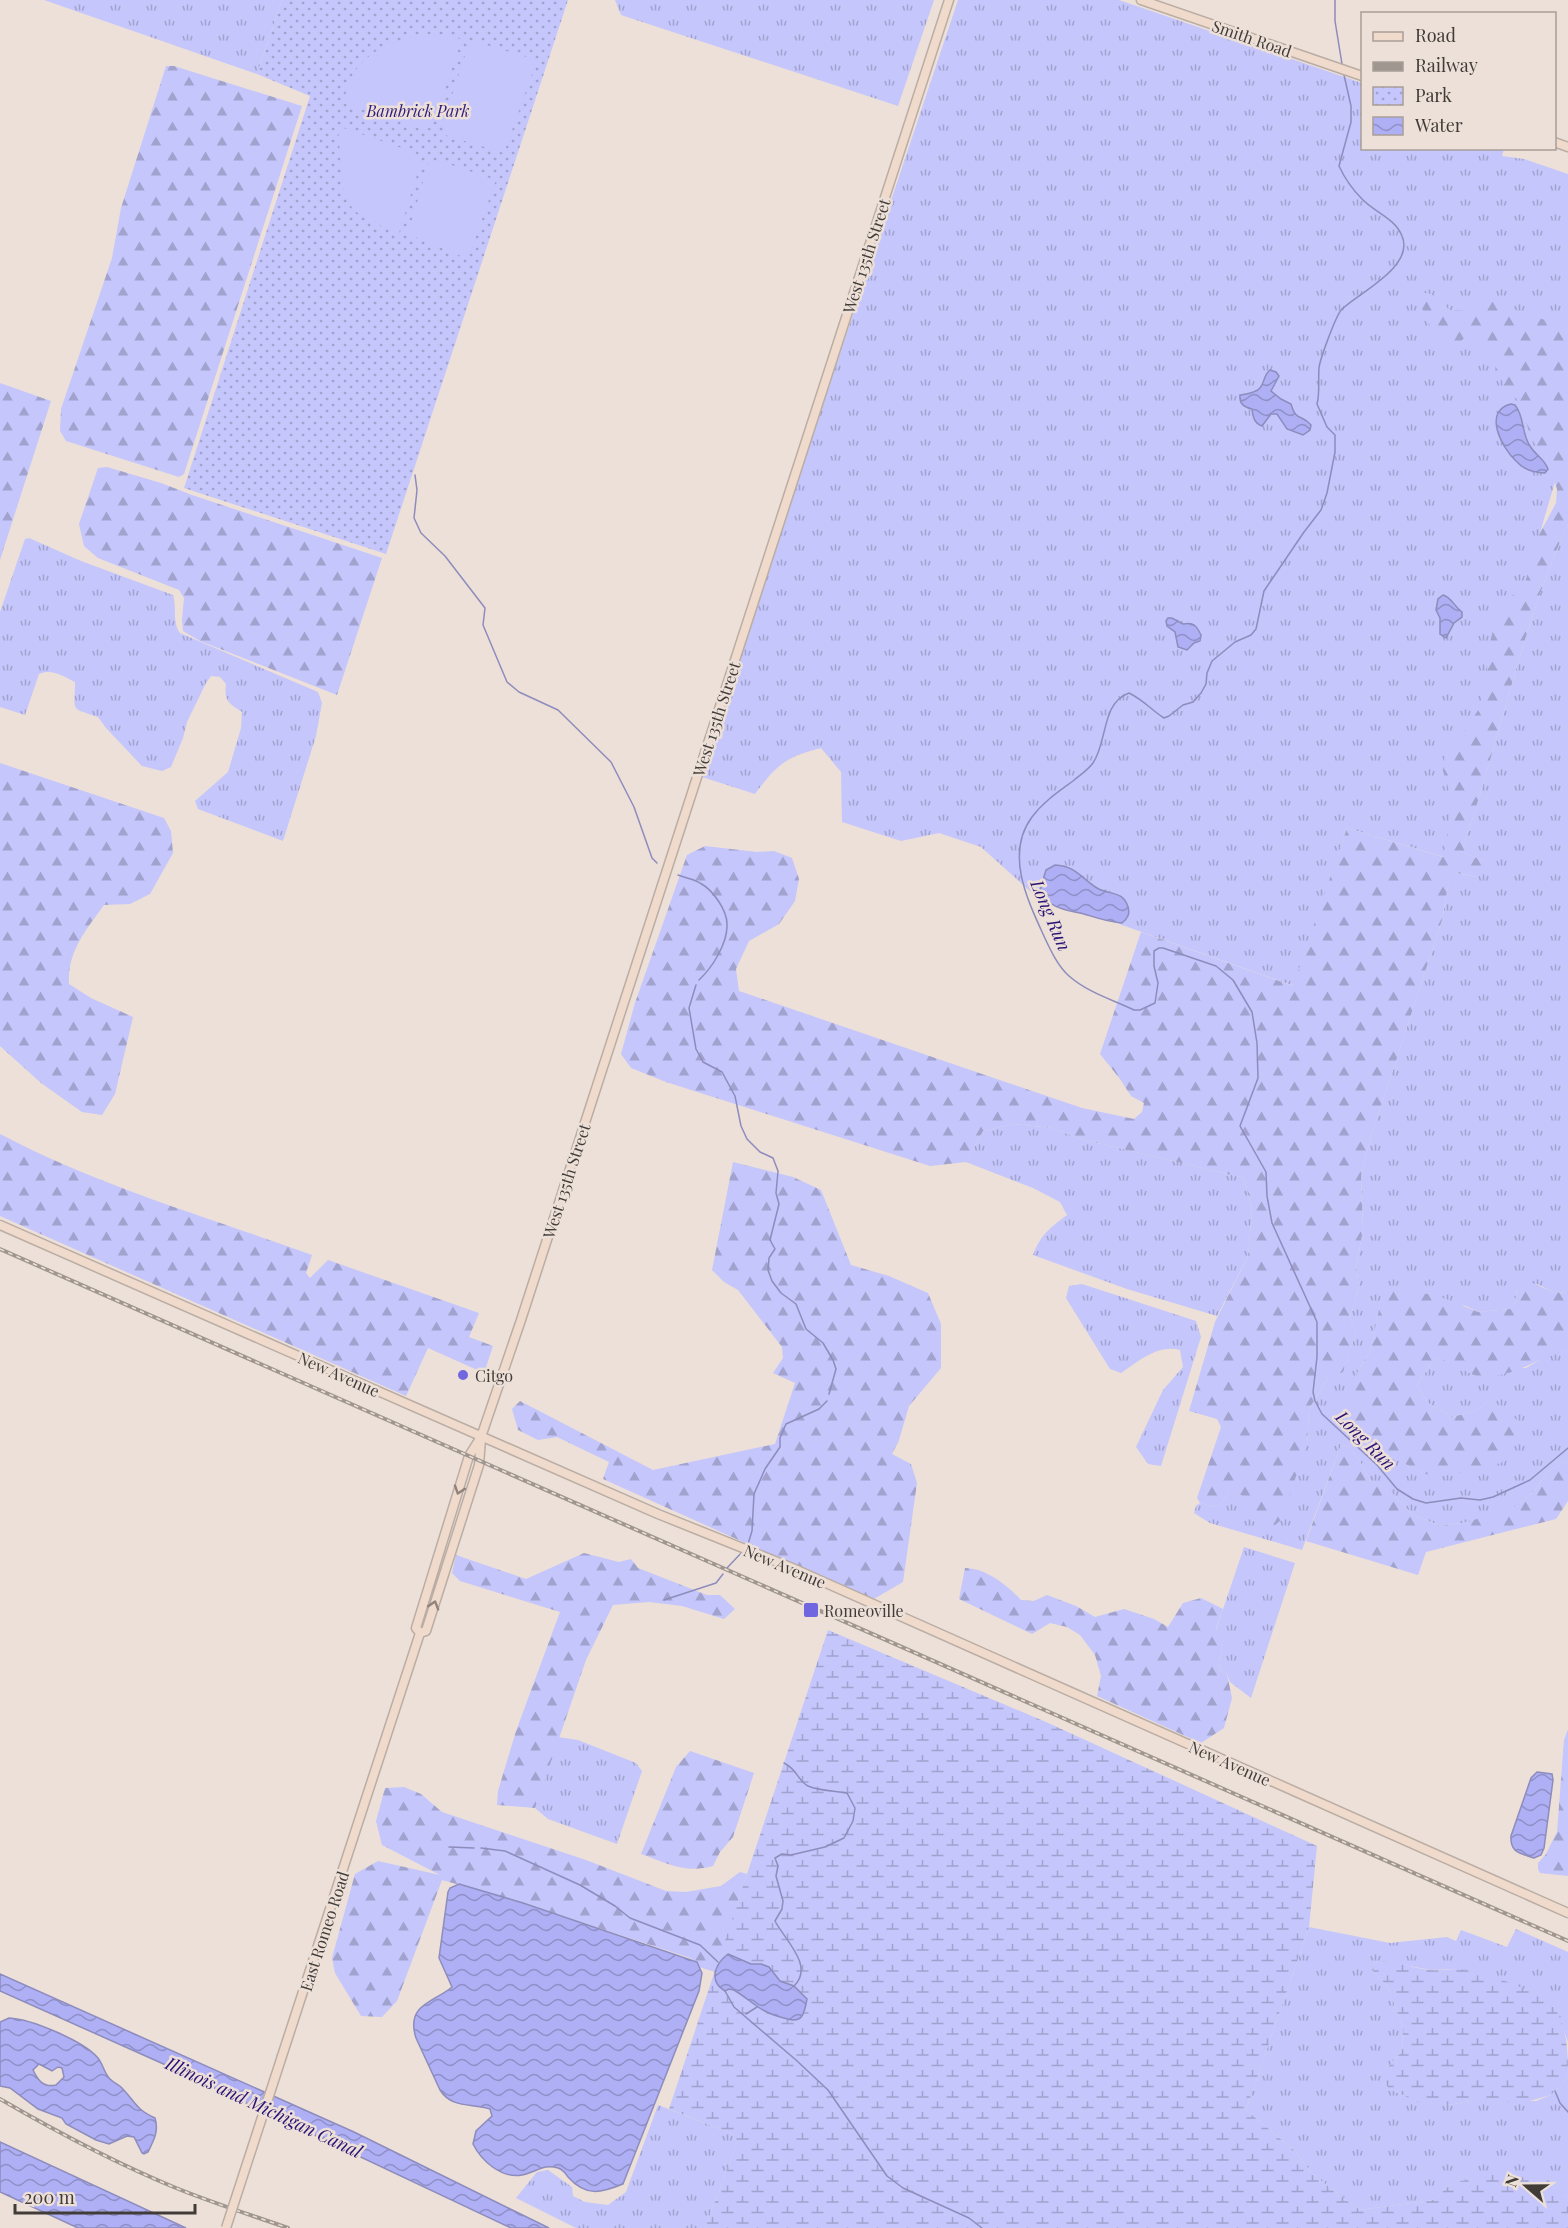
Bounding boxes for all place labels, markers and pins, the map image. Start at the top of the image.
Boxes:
place label: Citgo [475,1365,513,1386]
marker: Citgo [456,1368,470,1382]
place label: Romeoville [824,1600,904,1621]
marker: Romeoville [802,1601,820,1619]

